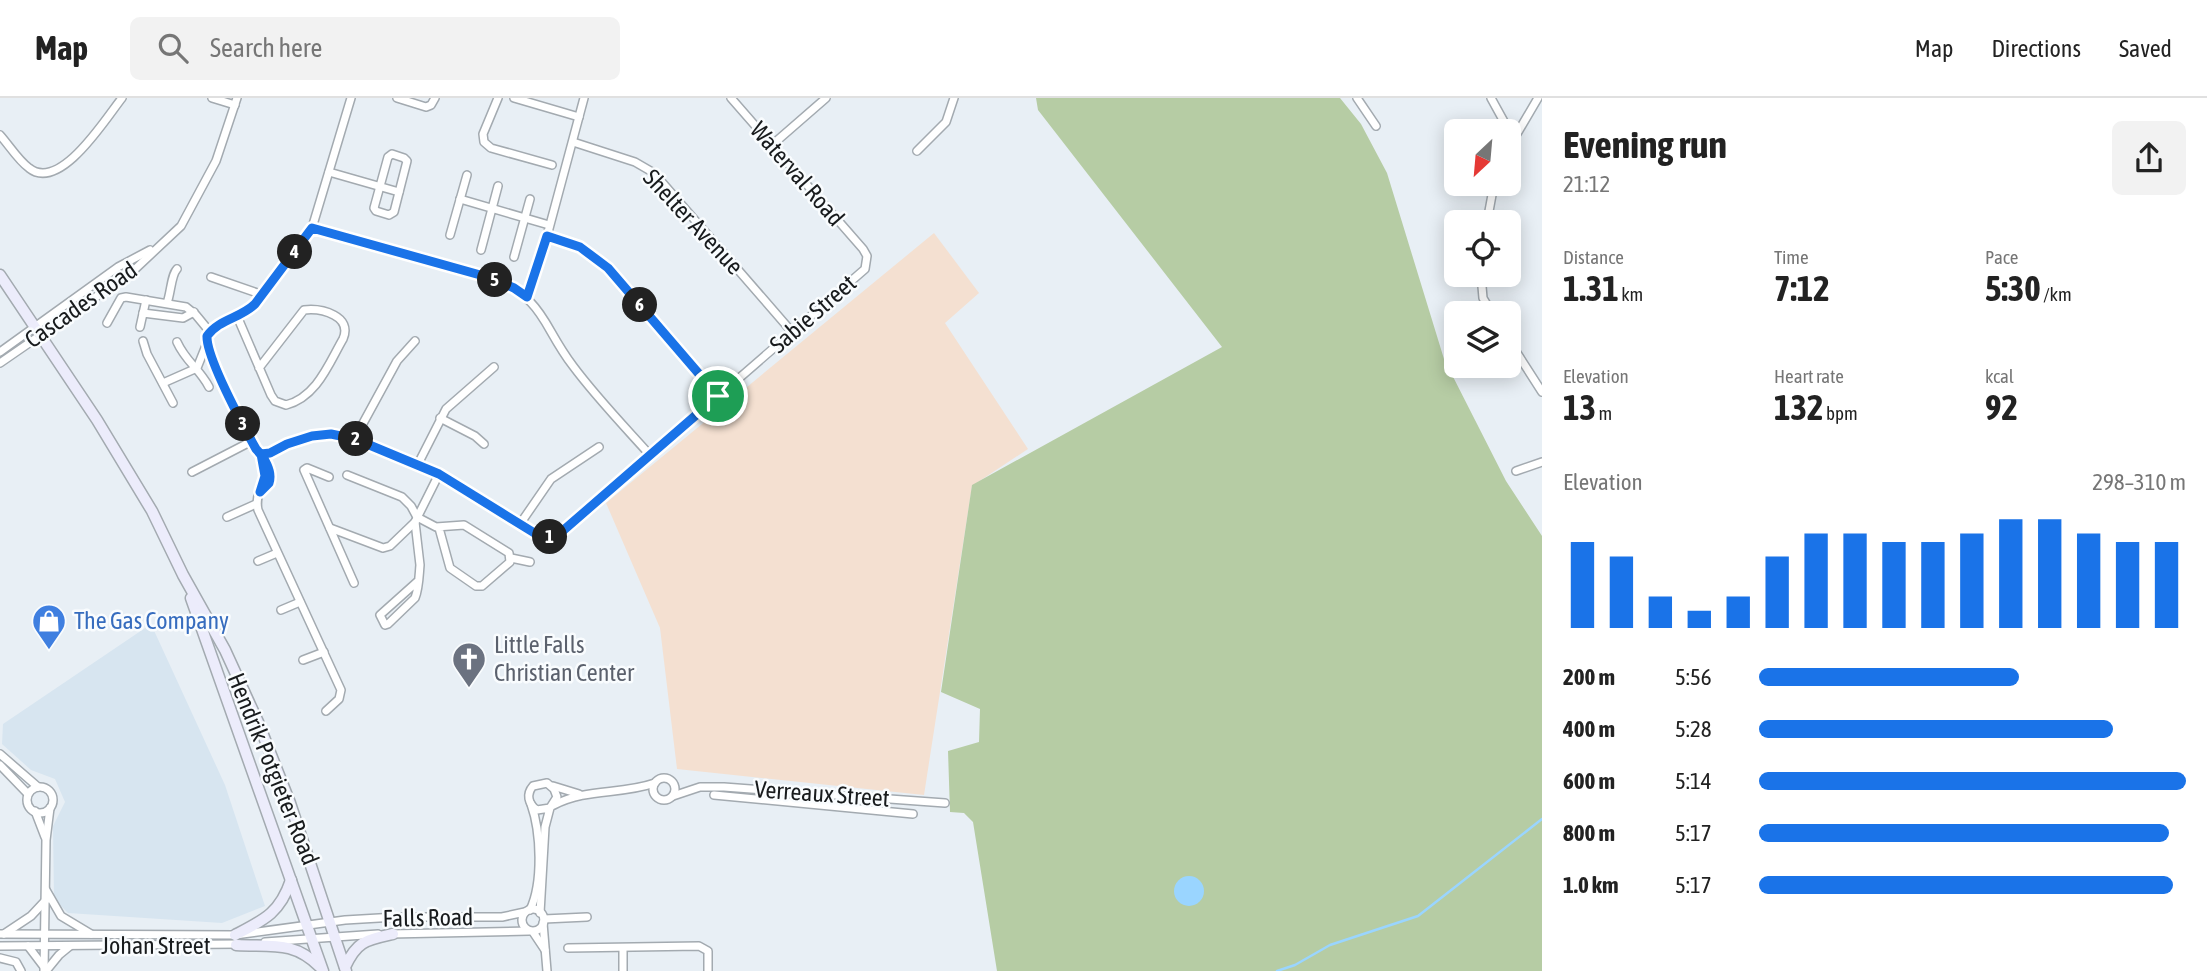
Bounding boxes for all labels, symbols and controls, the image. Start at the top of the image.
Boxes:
search box [130,17,620,80]
text: Map [35,29,88,67]
icon: search [154,29,192,67]
text: Search here [210,33,322,63]
text: Map [1915,35,1953,62]
text: Directions [1991,35,2081,62]
text: Saved [2119,35,2172,62]
street label: Waterval Road [745,116,850,231]
north arrow [1444,119,1521,196]
map controls [1444,119,1521,378]
button: share [2112,121,2186,195]
text: Evening run [1563,123,1727,166]
street label: Shelter Avenue [638,164,749,280]
text: 21:12 [1563,171,1610,197]
button: locate [1444,210,1521,287]
pin: 4 [278,234,312,270]
text: 4 [290,240,299,262]
text: Distance [1563,246,1624,268]
text: Time [1774,246,1809,268]
text: Pace [1985,246,2018,268]
street label: Cascades Road [20,256,142,353]
pin: 5 [477,262,512,298]
text: 5 [490,268,499,290]
text: 1.31 [1563,268,1619,308]
text: 7:12 [1774,268,1830,308]
text: 5:30 [1985,268,2041,308]
street label: Sabie Street [764,269,861,358]
text: km [1619,283,1643,305]
text: /km [2041,283,2072,305]
pin: 6 [622,288,658,322]
text: 6 [635,293,644,315]
button: layers [1444,301,1521,378]
text: Elevation [1563,365,1629,387]
text: Heart rate [1774,365,1844,387]
text: kcal [1985,365,2014,387]
pin [688,366,748,426]
icon: arrive [699,377,737,415]
text: 13 [1563,387,1596,427]
text: 132 [1774,387,1823,427]
text: 92 [1985,387,2018,427]
text: m [1596,402,1612,424]
text: bpm [1823,402,1858,424]
pin: 3 [226,406,260,442]
text: 3 [238,412,247,434]
pin: 2 [338,422,374,456]
text: 2 [351,427,360,449]
text: Elevation [1563,469,1643,495]
text: 298–310 m [2092,469,2186,495]
pin: 1 [532,520,568,555]
text: 1 [545,525,554,547]
shop icon: The Gas Company [30,602,68,651]
place label: The Gas Company [74,607,229,634]
place label: Little Falls Christian Center [494,631,635,686]
church icon: Little Falls Christian Center [450,640,488,689]
text: 200 m [1563,664,1615,690]
text: 5:56 [1675,664,1712,690]
street label: Hendrik Potgieter Road [223,669,324,869]
text: 400 m [1563,716,1615,742]
text: 5:28 [1675,716,1712,742]
text: 600 m [1563,768,1615,794]
text: 5:14 [1675,768,1712,794]
street label: Verreaux Street [754,775,891,812]
text: 800 m [1563,820,1615,846]
text: 5:17 [1675,820,1712,846]
text: 1.0 km [1563,872,1619,898]
text: 5:17 [1675,872,1712,898]
street label: Falls Road [382,903,474,932]
street label: Johan Street [101,932,211,959]

